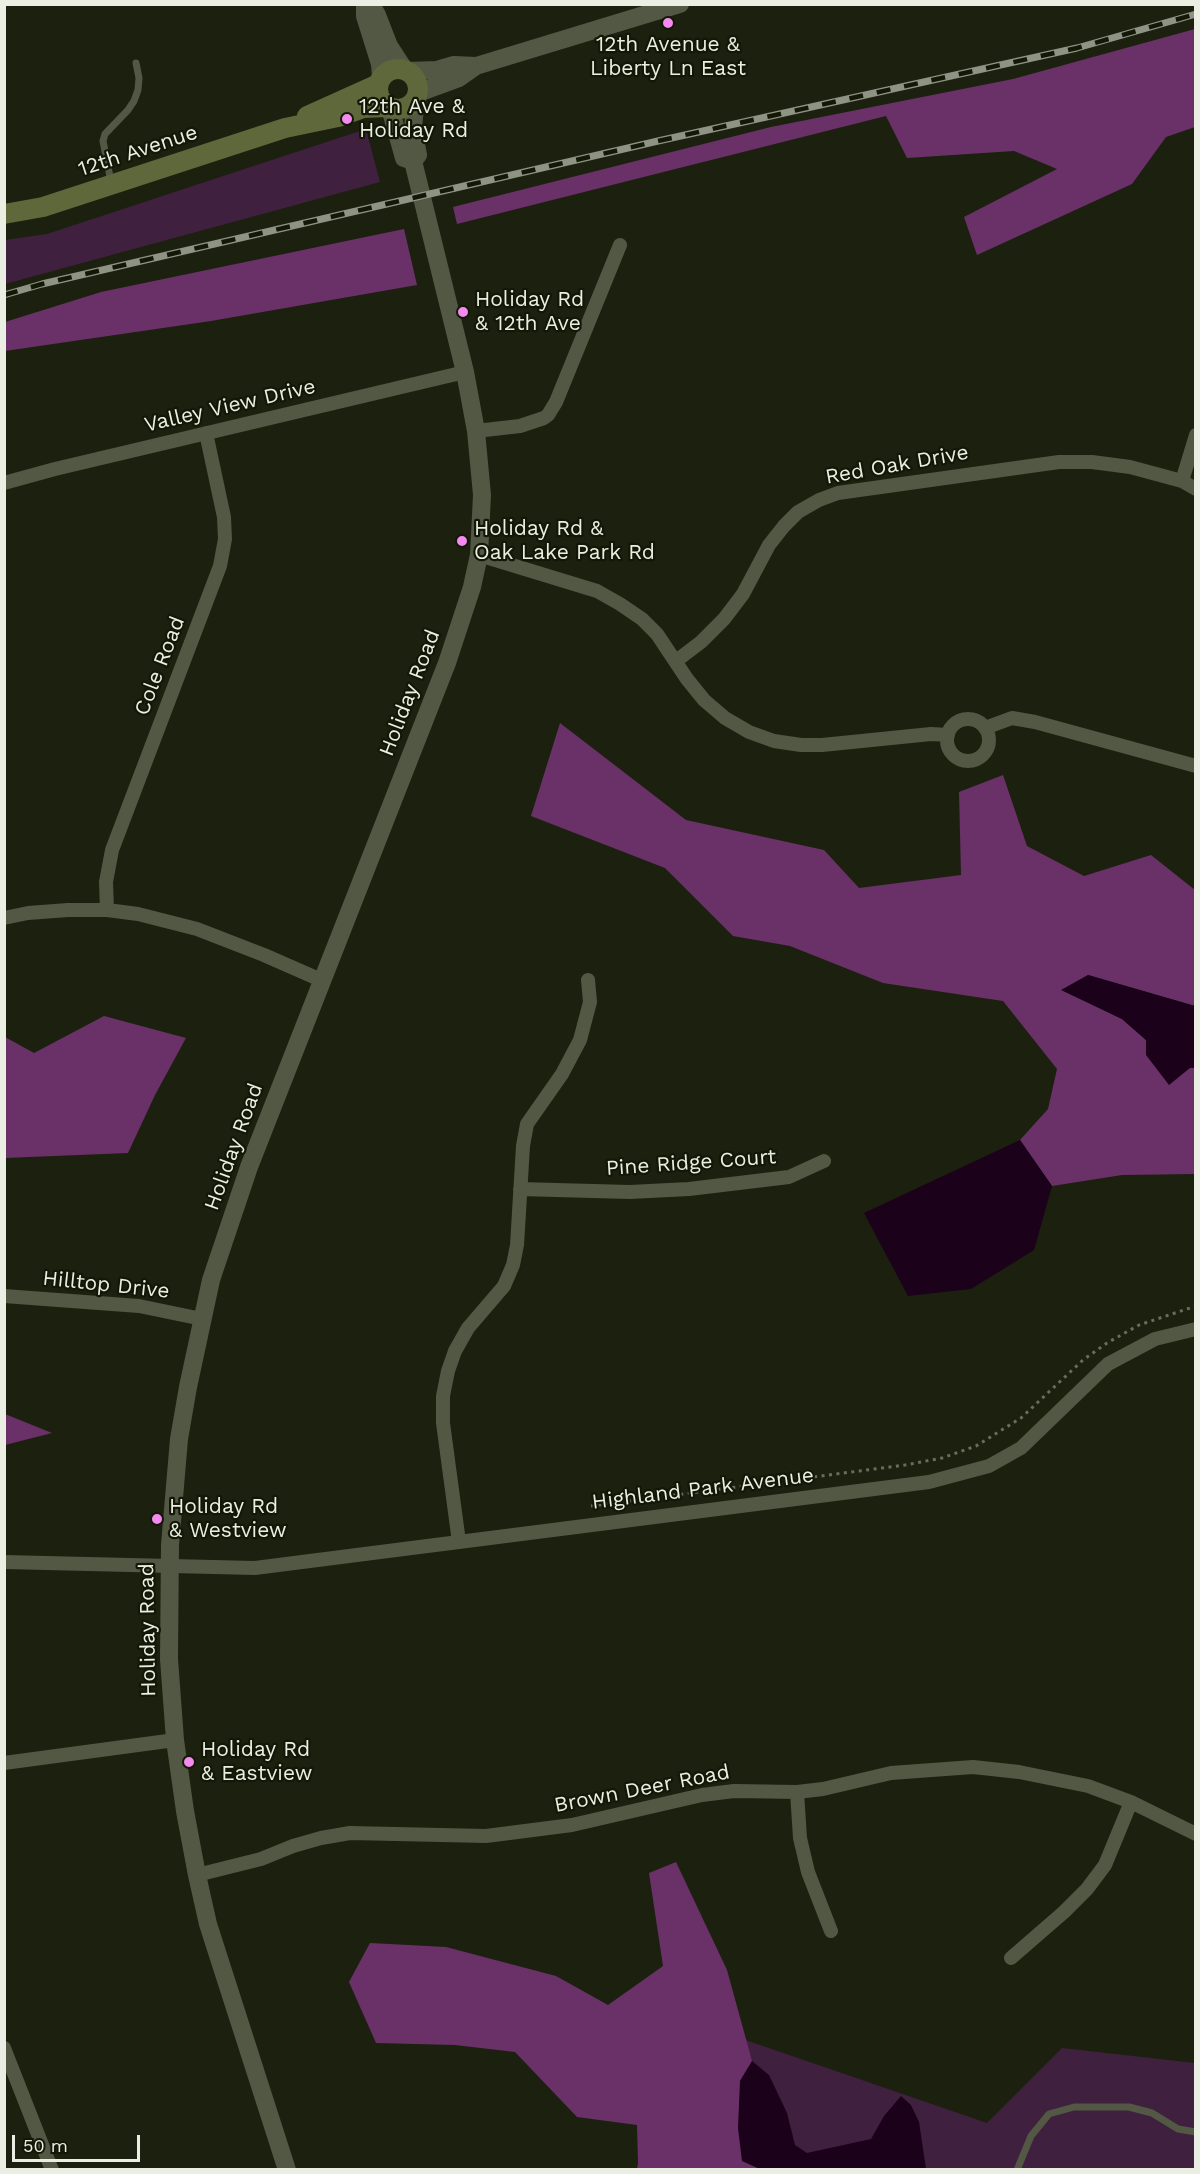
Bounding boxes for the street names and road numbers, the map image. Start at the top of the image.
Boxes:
street label: 12th Avenue [75,120,201,182]
street label: Valley View Drive [142,374,318,438]
street label: Red Oak Drive [823,440,971,490]
street label: Cole Road [130,613,190,719]
street label: Holiday Road [374,626,446,760]
street label: Holiday Road [199,1080,269,1214]
street label: Pine Ridge Court [605,1144,777,1182]
street label: Hilltop Drive [41,1266,171,1304]
street label: Highland Park Avenue [591,1463,815,1515]
street label: Holiday Road [134,1563,162,1697]
street label: Brown Deer Road [552,1760,732,1818]

